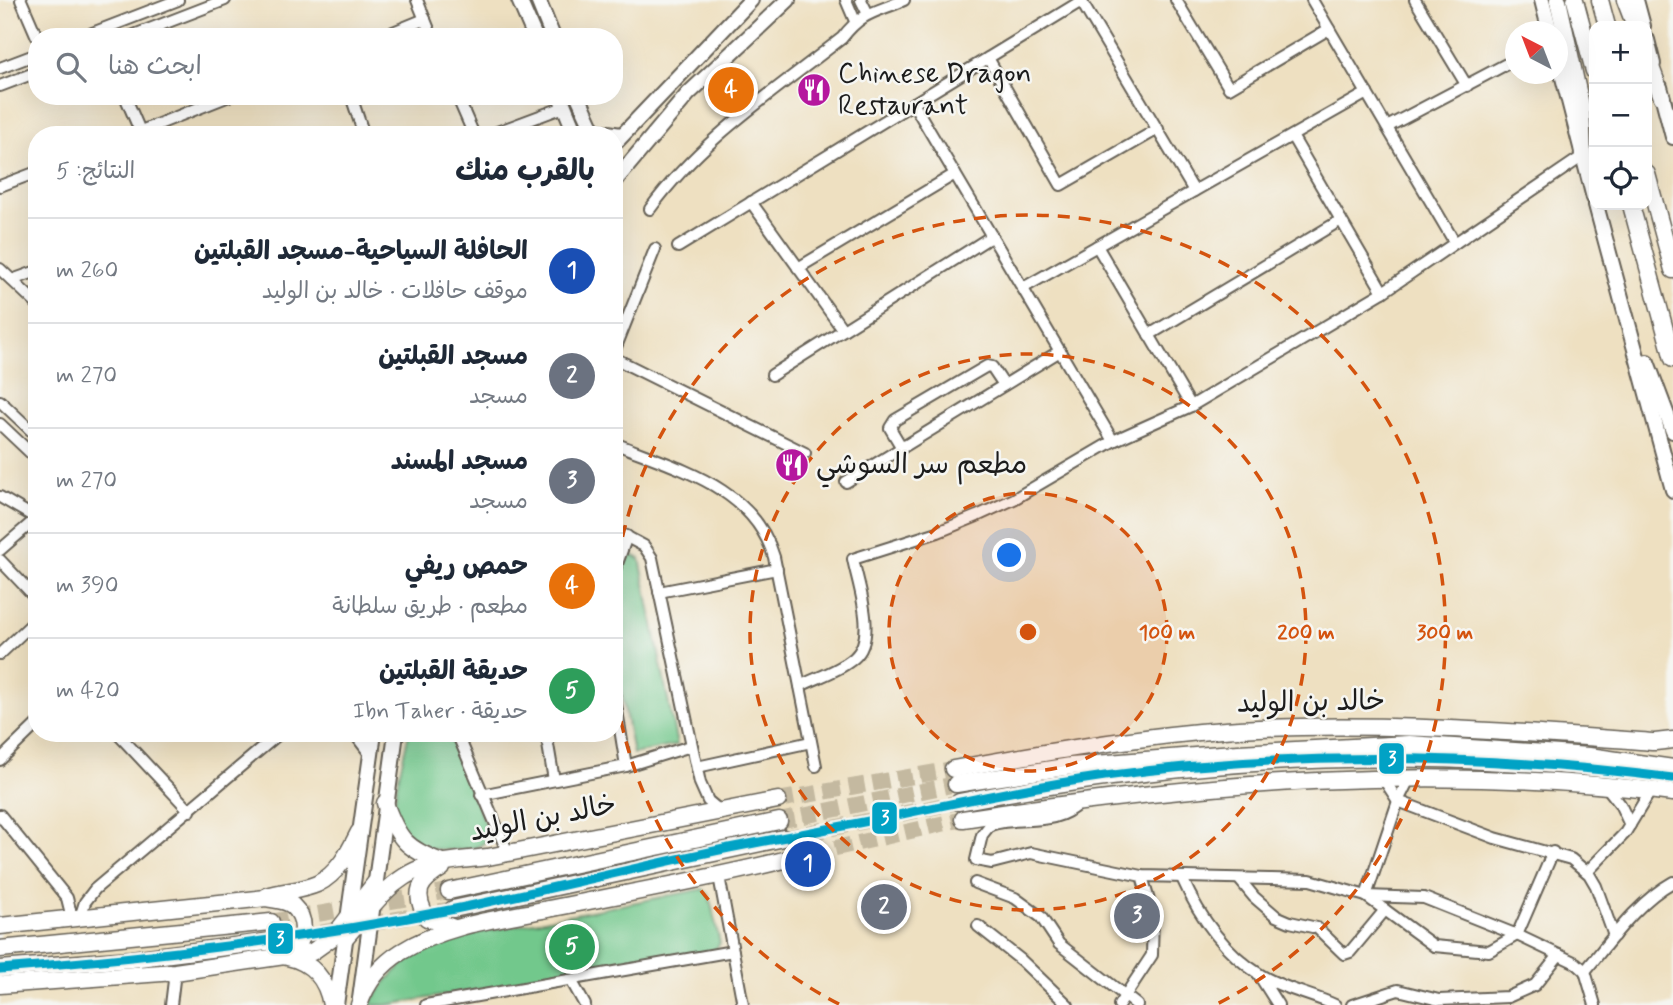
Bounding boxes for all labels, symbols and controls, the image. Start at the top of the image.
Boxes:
north arrow [1505,21,1568,84]
map controls [1589,21,1652,210]
button: + [1589,21,1652,84]
search box [28,28,623,105]
icon: search [52,48,90,86]
text: ابحث هنا [108,50,202,84]
place label: Chinese Dragon Restaurant [838,56,1031,125]
pin: 4 [708,64,754,116]
restaurant icon: Chinese Dragon Restaurant [795,71,833,109]
button: − [1589,84,1652,147]
button: locate [1589,147,1652,210]
text: بالقرب منك [455,152,595,191]
text: النتائج: 5 [56,157,135,187]
text: الحافلة السياحية-مسجد القبلتين [194,235,528,269]
text: 260 m [56,256,118,286]
text: 1 [567,256,577,286]
text: موقف حافلات · خالد بن الوليد [262,277,528,307]
text: مسجد القبلتين [378,340,528,374]
text: 270 m [56,361,117,391]
text: 2 [566,361,578,391]
text: مسجد [469,382,528,412]
text: مسجد المسند [391,445,528,479]
restaurant icon: مطعم سر السوشي [773,446,811,484]
place label: مطعم سر السوشي [816,447,1027,488]
text: 270 m [56,466,117,496]
text: 3 [567,466,577,496]
text: مسجد [469,487,528,517]
your location [992,538,1026,572]
text: حمص ريفي [405,550,528,584]
text: 390 m [56,571,118,601]
text: 4 [565,571,579,601]
text: مطعم · طريق سلطانة [332,592,528,622]
text: 100 m [1139,619,1195,647]
text: 200 m [1277,619,1335,647]
text: 300 m [1417,619,1474,647]
centre of rings [1016,620,1040,644]
text: حدیقة القبلتین [379,655,528,689]
text: 420 m [56,676,120,706]
text: 5 [565,676,579,706]
street label: خالد بن الوليد [1237,683,1385,723]
text: حديقة · Ibn Taher [353,697,528,727]
line badge: 3 [1378,742,1405,775]
text: 3 [1388,747,1397,772]
street label: خالد بن الوليد [467,787,619,851]
line badge: 3 [871,801,898,835]
text: 3 [881,806,890,831]
pin: 1 [785,838,831,890]
pin: 2 [861,881,907,933]
pin: 3 [1114,890,1160,942]
pin: 5 [549,921,595,973]
line badge: 3 [267,922,294,955]
text: 3 [276,927,285,952]

